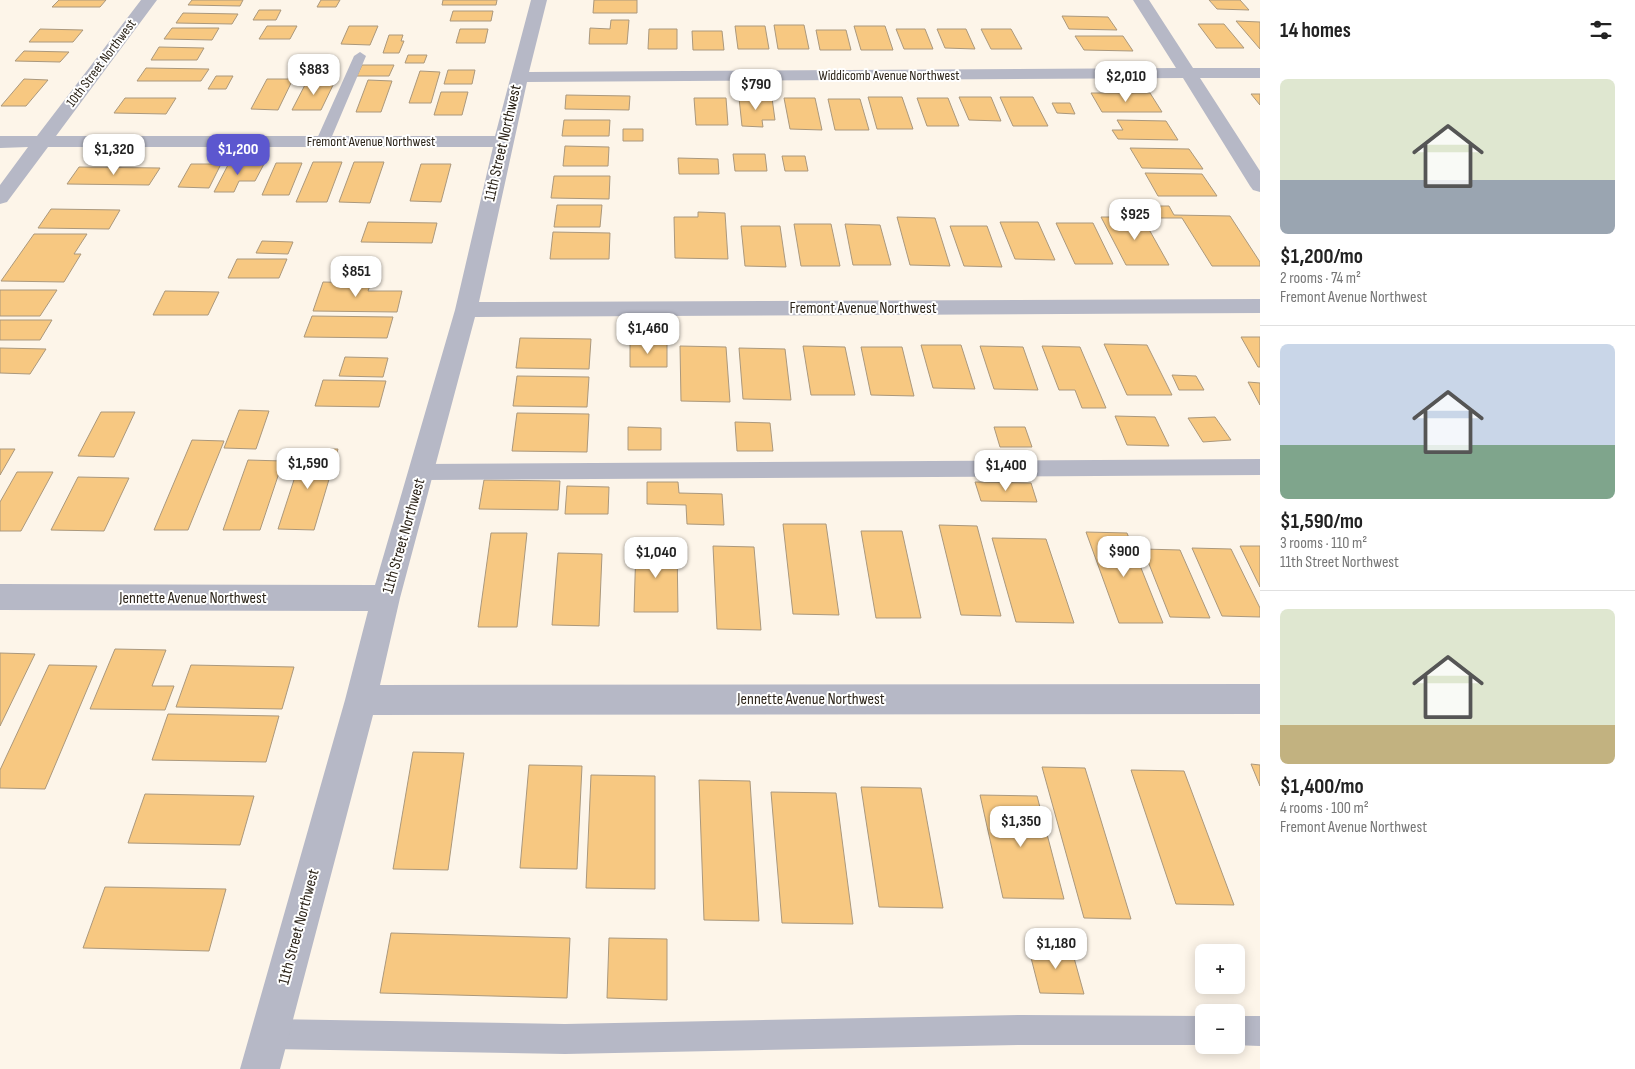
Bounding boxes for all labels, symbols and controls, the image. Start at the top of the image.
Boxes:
street label: 10th Street Northwest [62,16,140,110]
icon: filters [1587,16,1615,44]
text: 14 homes [1280,18,1351,43]
pin: $883 [284,54,344,96]
text: $883 [299,60,329,79]
pin: $2,010 [1085,61,1167,103]
street label: Widdicomb Avenue Northwest [819,67,959,84]
text: $2,010 [1106,67,1146,86]
pin: $790 [726,68,786,111]
text: $790 [741,75,771,94]
street label: 11th Street Northwest [480,83,526,203]
icon: home [1403,111,1493,201]
street label: Fremont Avenue Northwest [307,133,435,150]
pin: $1,320 [73,134,155,176]
pin: $1,200 [197,134,279,176]
text: $1,320 [94,140,134,159]
text: $1,200 [218,140,258,159]
pin: $925 [1105,198,1165,241]
text: $925 [1120,205,1150,224]
text: $1,200/mo [1280,244,1363,269]
pin: $851 [326,256,386,298]
text: $851 [341,262,371,281]
text: 2 rooms · 74 m² [1280,269,1361,288]
text: Fremont Avenue Northwest [1280,288,1427,307]
street label: Fremont Avenue Northwest [789,299,937,318]
pin: $1,460 [607,312,689,355]
text: $1,460 [627,319,669,338]
icon: home [1403,377,1493,467]
pin: $1,590 [267,448,349,490]
pin: $1,400 [965,450,1047,492]
text: $1,590 [288,454,328,473]
text: $1,400 [985,456,1027,475]
street label: 11th Street Northwest [378,476,430,596]
text: $1,590/mo [1280,509,1363,534]
text: 3 rooms · 110 m² [1280,534,1367,553]
pin: $1,040 [615,536,697,579]
pin: $900 [1094,536,1154,578]
text: $900 [1109,542,1140,561]
text: $1,040 [635,543,677,562]
text: 11th Street Northwest [1280,553,1399,572]
street label: Jennette Avenue Northwest [118,589,267,608]
icon: home [1403,642,1493,732]
street label: Jennette Avenue Northwest [736,690,885,709]
text: $1,400/mo [1280,774,1364,799]
text: 4 rooms · 100 m² [1280,799,1369,818]
pin: $1,350 [980,806,1062,848]
text: $1,350 [1001,812,1041,831]
text: Fremont Avenue Northwest [1280,818,1427,837]
street label: 11th Street Northwest [274,867,324,987]
pin: $1,180 [1015,928,1097,970]
text: $1,180 [1036,934,1076,953]
map controls [1195,944,1245,1054]
button: + [1195,944,1245,994]
button: − [1195,1004,1245,1054]

